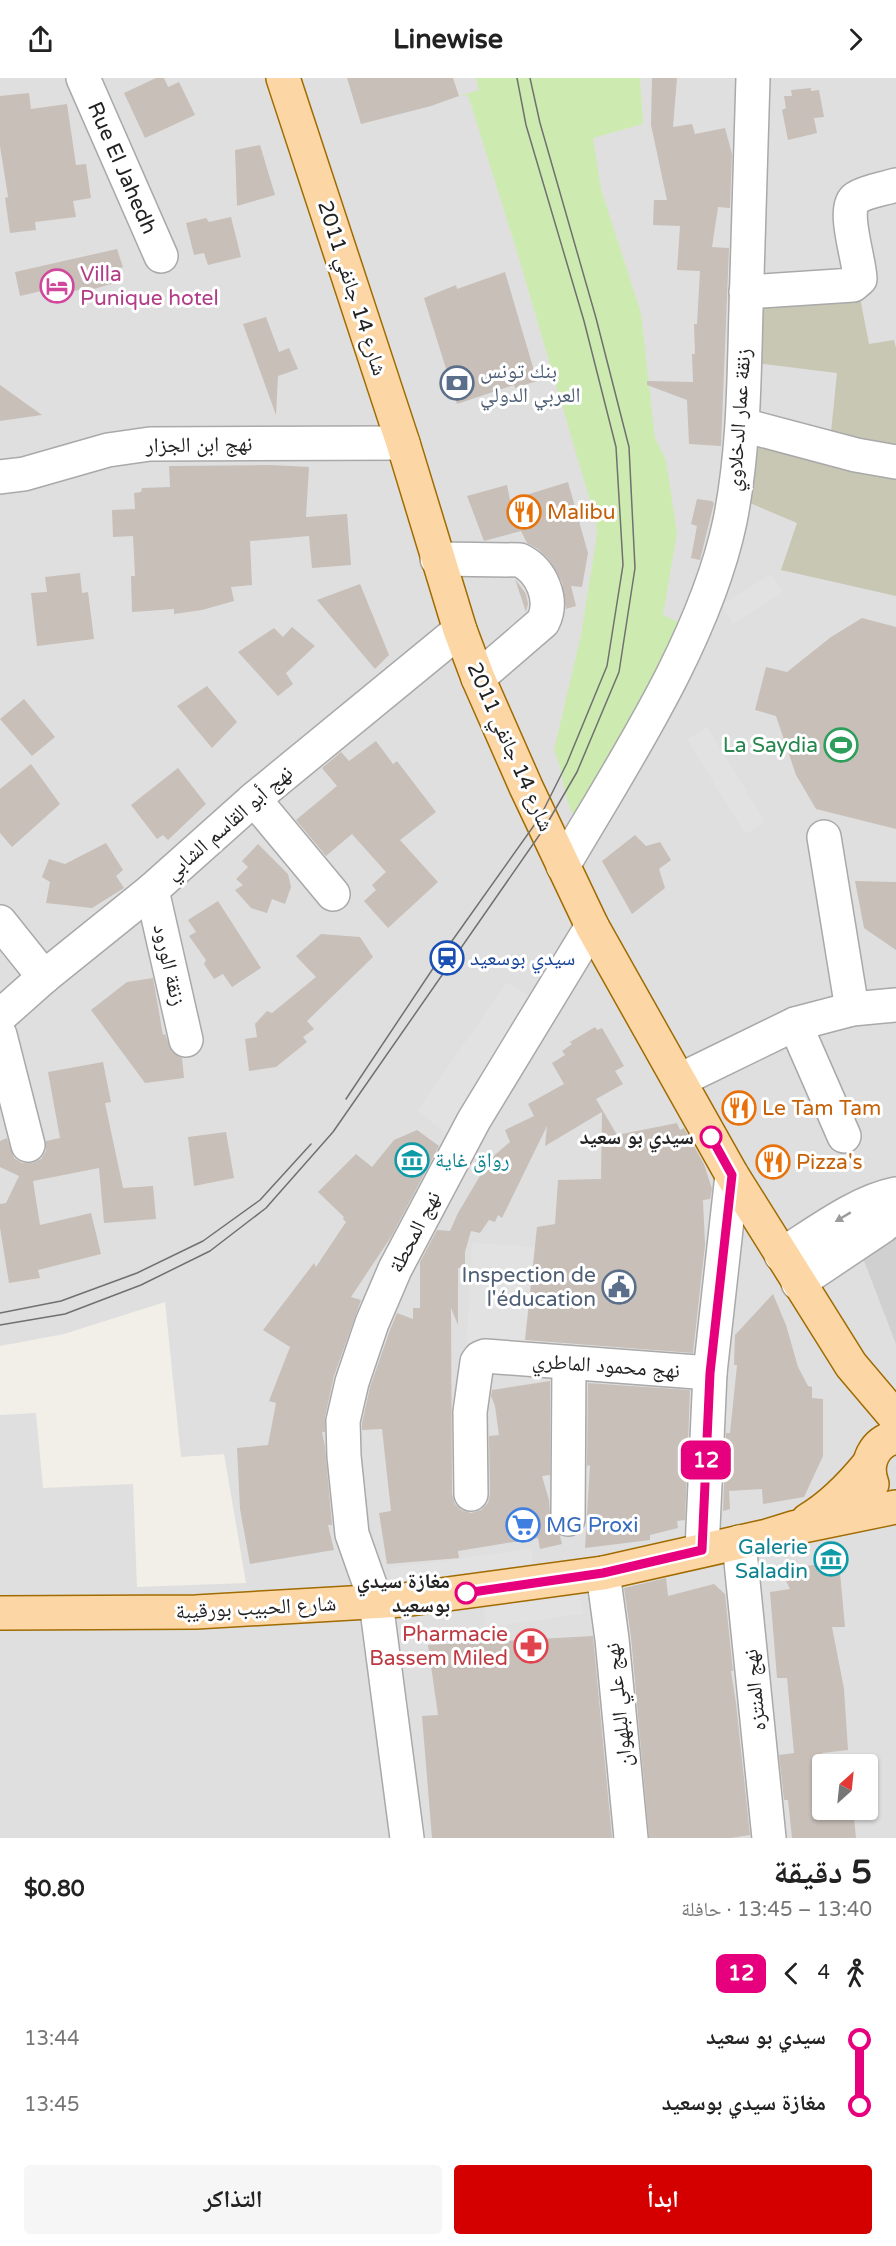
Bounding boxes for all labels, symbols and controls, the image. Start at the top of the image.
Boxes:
icon: share [24,23,57,56]
text: Linewise [393,23,503,56]
icon: forward [839,23,872,56]
street label: Rue El Jahedh [82,98,162,238]
street label: شارع 14 جانفي 2011 [309,197,392,380]
place label: Villa Punique hotel [80,262,219,311]
hotel icon: Villa Punique hotel [39,268,75,304]
street label: زنقة عمار الدخلاوي [722,348,760,493]
place label: بنك تونس العربي الدولي [480,359,580,411]
bank icon: بنك تونس العربي الدولي [439,365,475,401]
street label: نهج ابن الجزار [144,432,253,458]
restaurant icon: Malibu [506,494,542,530]
place label: Malibu [547,500,616,525]
street label: شارع 14 جانفي 2011 [458,659,559,837]
sports icon: La Saydia [823,727,859,763]
place label: La Saydia [723,733,818,758]
street label: نهج أبو القاسم الشابي [159,760,300,888]
street label: زنقة الورود [147,922,191,1008]
station icon: سيدي بوسعيد [429,940,465,976]
place label: سيدي بوسعيد [470,946,575,974]
restaurant icon: Le Tam Tam [721,1090,757,1126]
place label: Le Tam Tam [762,1096,881,1121]
place label: سيدي بو سعيد [579,1125,694,1153]
marker: سيدي بو سعيد [700,1126,722,1148]
museum icon: رواق غاية [394,1142,430,1178]
restaurant icon: Pizza's [755,1144,791,1180]
place label: رواق غاية [435,1148,510,1173]
place label: Pizza's [796,1150,863,1175]
street label: نهج المحطة [384,1187,446,1277]
one-way arrow [835,1212,851,1223]
place label: Inspection de l'éducation [462,1263,596,1312]
public building icon: Inspection de l'éducation [601,1269,637,1305]
street label: نهج محمود الماطري [531,1348,681,1387]
line badge: 12 [679,1440,733,1480]
text: 12 [693,1448,719,1473]
supermarket icon: MG Proxi [505,1507,541,1543]
place label: MG Proxi [546,1513,638,1538]
place label: Galerie Saladin [735,1535,808,1584]
museum icon: Galerie Saladin [813,1541,849,1577]
place label: مغازة سيدي بوسعيد [357,1569,450,1618]
marker: مغازة سيدي بوسعيد [455,1582,477,1604]
street label: شارع الحبيب بورقيبة [175,1591,337,1625]
place label: Pharmacie Bassem Miled [369,1622,508,1671]
pharmacy icon: Pharmacie Bassem Miled [513,1628,549,1664]
street label: نهج علي البلهوان [600,1641,641,1768]
street label: نهج المنتزه [738,1648,772,1732]
north arrow [812,1754,878,1820]
map controls [812,1754,878,1820]
text: 5 دقيقة [773,1853,872,1892]
text: $0.80 [24,1876,85,1902]
text: 13:40 – 13:45 · حافلة [681,1898,872,1922]
icon: back [775,1957,808,1990]
icon: walk [839,1957,872,1990]
text: 12 [728,1961,754,1986]
text: 4 [817,1961,830,1985]
text: سيدي بو سعيد [706,2024,826,2050]
text: 13:44 [24,2027,79,2051]
text: مغازة سيدي بوسعيد [662,2090,826,2116]
text: 13:45 [24,2093,79,2117]
button: التذاكر [24,2165,442,2234]
button: ابدأ [454,2165,872,2234]

